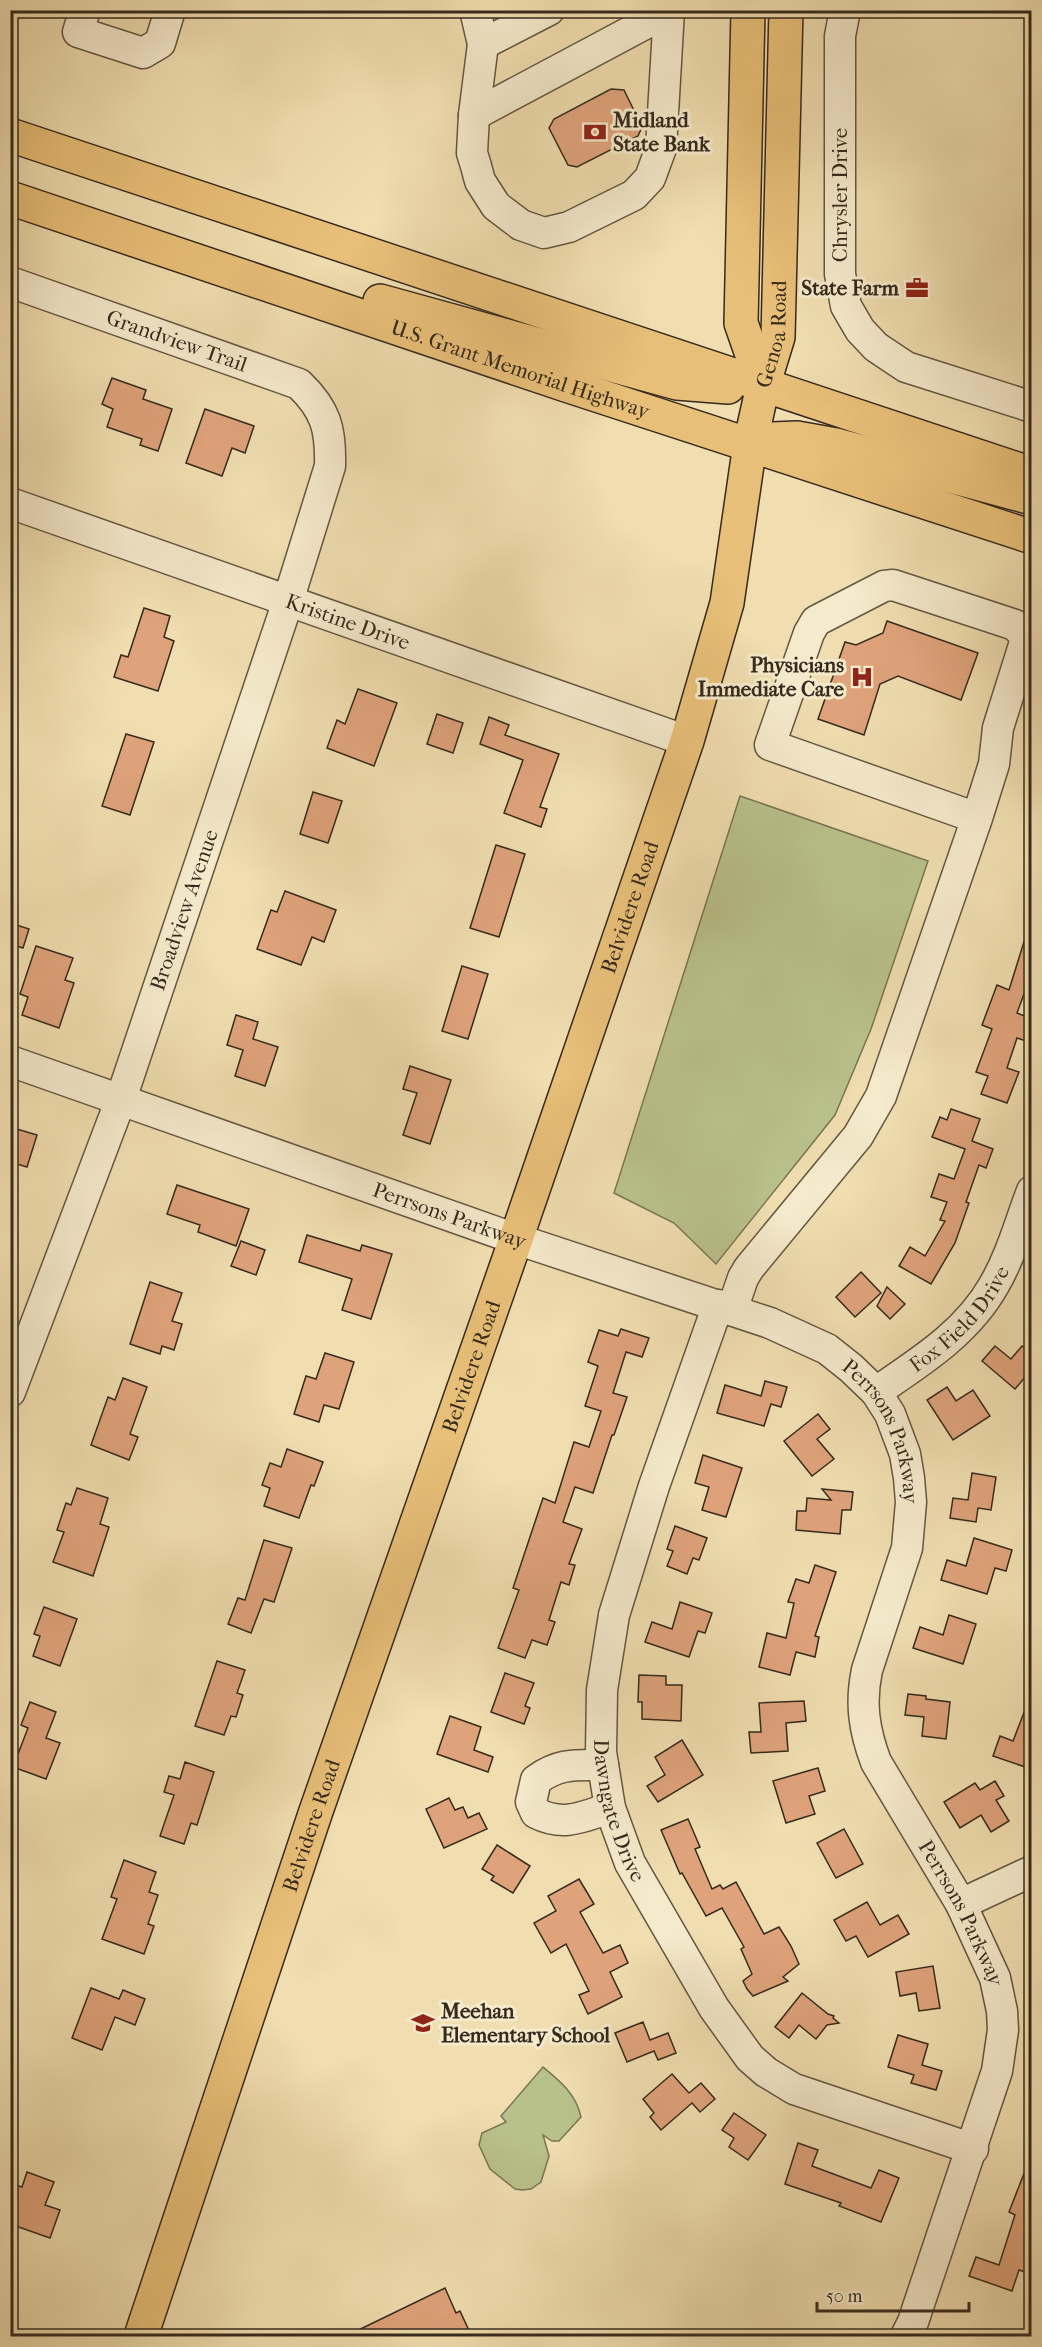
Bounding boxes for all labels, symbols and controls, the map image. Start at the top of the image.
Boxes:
place label: Midland State Bank [612,108,711,156]
bank icon: Midland State Bank [582,119,608,145]
street label: Chrysler Drive [828,128,852,262]
office icon: State Farm [904,275,930,301]
place label: State Farm [801,276,900,300]
street label: Genoa Road [751,280,791,391]
street label: Grandview Trail [103,305,251,377]
street label: U.S. Grant Memorial Highway [388,315,653,424]
street label: Kristine Drive [282,589,413,655]
place label: Physicians Immediate Care [698,653,845,701]
hospital icon: Physicians Immediate Care [849,664,875,690]
street label: Broadview Avenue [145,826,223,994]
street label: Belvidere Road [596,837,664,977]
street label: Perrsons Parkway [370,1178,530,1254]
street label: Fox Field Drive [905,1262,1014,1377]
street label: Belvidere Road [437,1297,506,1436]
street label: Perrsons Parkway [838,1354,923,1505]
street label: Dawngate Drive [589,1739,650,1886]
street label: Belvidere Road [278,1756,345,1895]
street label: Perrsons Parkway [913,1836,1008,1988]
place label: Meehan Elementary School [440,1999,610,2047]
school or university icon: Meehan Elementary School [410,2010,436,2036]
scale bar [817,2275,968,2313]
text: 50 m [826,2286,863,2307]

